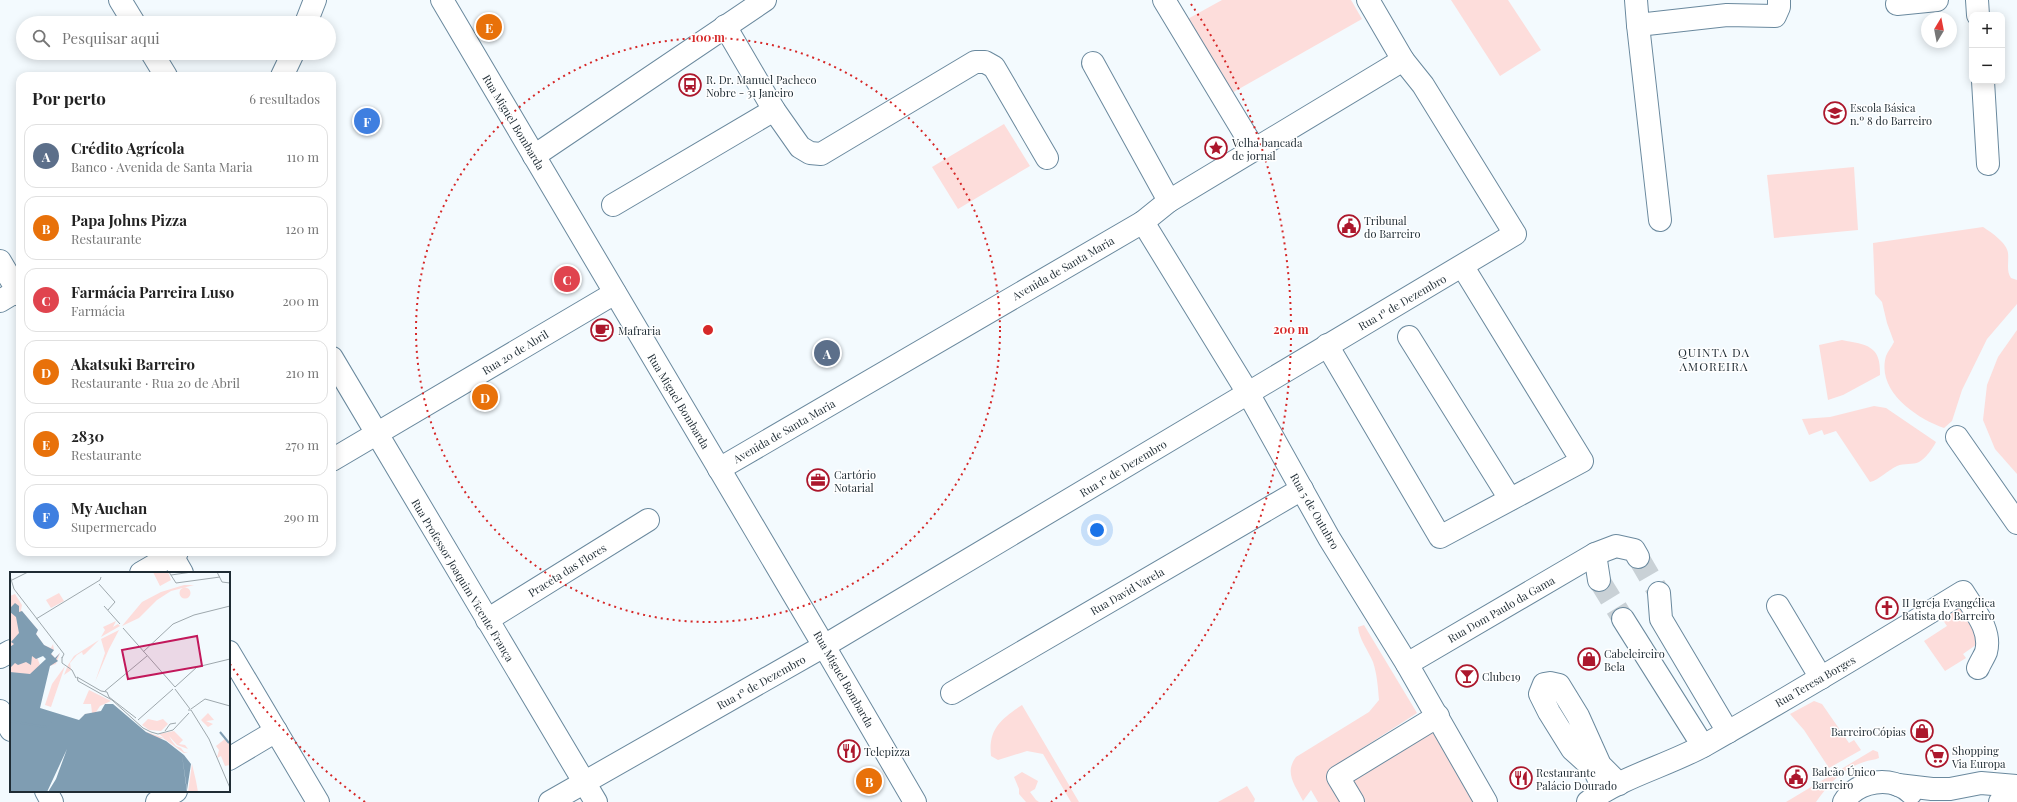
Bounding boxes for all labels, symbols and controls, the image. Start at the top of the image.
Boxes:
pin: E [476,12,502,42]
north arrow [1921,12,1957,48]
map controls [1969,12,2005,84]
button: + [1969,12,2005,48]
search box [16,16,336,60]
icon: search [30,27,52,49]
text: Pesquisar aqui [62,28,160,48]
text: 100 m [691,29,725,45]
button: − [1969,48,2005,84]
street label: Rua Miguel Bombarda [480,71,549,173]
bus stop icon: R. Dr. Manuel Pacheco Nobre - 31 Janeiro [677,72,703,98]
place label: R. Dr. Manuel Pacheco Nobre - 31 Janeiro [706,72,817,100]
text: Por perto [32,87,106,109]
text: 6 resultados [249,90,320,107]
school or university icon: Escola Básica n.º 8 do Barreiro [1822,100,1848,126]
place label: Escola Básica n.º 8 do Barreiro [1850,100,1932,128]
pin: F [354,106,380,136]
place icon: Velha bancada de jornal [1203,135,1229,161]
place label: Velha bancada de jornal [1231,135,1303,163]
text: Crédito Agrícola [71,138,184,158]
text: A [42,148,50,165]
text: 110 m [287,148,319,165]
text: Banco · Avenida de Santa Maria [71,158,253,175]
text: Papa Johns Pizza [71,210,187,230]
public building icon: Tribunal do Barreiro [1336,213,1362,239]
place label: Tribunal do Barreiro [1364,213,1421,241]
text: B [42,220,50,237]
text: 120 m [285,220,319,237]
text: Restaurante [71,230,142,247]
street label: Avenida de Santa Maria [1008,232,1117,304]
pin: C [554,264,580,294]
street label: Rua 1º de Dezembro [1355,271,1449,333]
text: Farmácia Parreira Luso [71,282,234,302]
text: C [41,292,51,309]
text: 200 m [282,292,319,309]
text: Farmácia [71,302,125,319]
cafe icon: Mafraria [589,317,615,343]
text: 200 m [1273,321,1309,337]
place label: Mafraria [618,323,661,338]
centre of rings [701,323,715,337]
street label: Rua 20 de Abril [479,326,551,378]
pin: A [814,338,840,368]
district label: QUINTA DA AMOREIRA [1678,344,1750,374]
street label: Rua Miguel Bombarda [645,350,714,452]
text: Akatsuki Barreiro [71,354,195,374]
text: D [41,364,51,381]
text: 210 m [285,364,319,381]
text: Restaurante · Rua 20 de Abril [71,374,240,391]
pin: D [472,382,498,412]
street label: Avenida de Santa Maria [729,395,838,467]
text: 2830 [71,426,104,446]
text: E [42,436,50,453]
text: 270 m [285,436,319,453]
street label: Rua 1º de Dezembro [1077,436,1169,500]
text: Restaurante [71,446,142,463]
office icon: Cartório Notarial [805,467,831,493]
place label: Cartório Notarial [834,467,876,495]
street label: Rua 5 de Outubro [1287,470,1343,552]
street label: Rua Professor Joaquim Vicente França [408,496,518,665]
text: My Auchan [71,498,147,518]
text: F [42,508,50,525]
text: 290 m [284,508,319,525]
text: Supermercado [71,518,157,535]
your location [1087,520,1107,540]
street label: Praceta das Flores [525,540,609,600]
street label: Rua David Varela [1087,564,1167,618]
inset map [10,572,230,792]
street label: Rua Dom Paulo da Gama [1445,572,1558,646]
church icon: II Igreja Evangélica Batista do Barreiro [1874,595,1900,621]
place label: II Igreja Evangélica Batista do Barreiro [1902,595,1996,623]
street label: Rua Miguel Bombarda [810,628,878,730]
shop icon: Cabeleireiro Bela [1576,646,1602,672]
place label: Cabeleireiro Bela [1604,646,1665,674]
street label: Rua 1º de Dezembro [714,651,808,713]
street label: Rua Teresa Borges [1772,652,1858,710]
bar icon: Clube19 [1454,663,1480,689]
place label: Clube19 [1482,669,1521,684]
shop icon: BarreiroCópias [1909,718,1935,744]
place label: BarreiroCópias [1831,724,1906,739]
restaurant icon: Telepizza [836,738,862,764]
supermarket icon: Shopping Via Europa [1924,743,1950,769]
place label: Shopping Via Europa [1951,743,2006,771]
place label: Telepizza [864,744,911,759]
public building icon: Balcão Único Barreiro [1783,764,1809,790]
place label: Balcão Único Barreiro [1812,764,1875,792]
restaurant icon: Restaurante Palácio Dourado [1508,765,1534,791]
place label: Restaurante Palácio Dourado [1536,765,1617,793]
pin: B [856,766,882,796]

